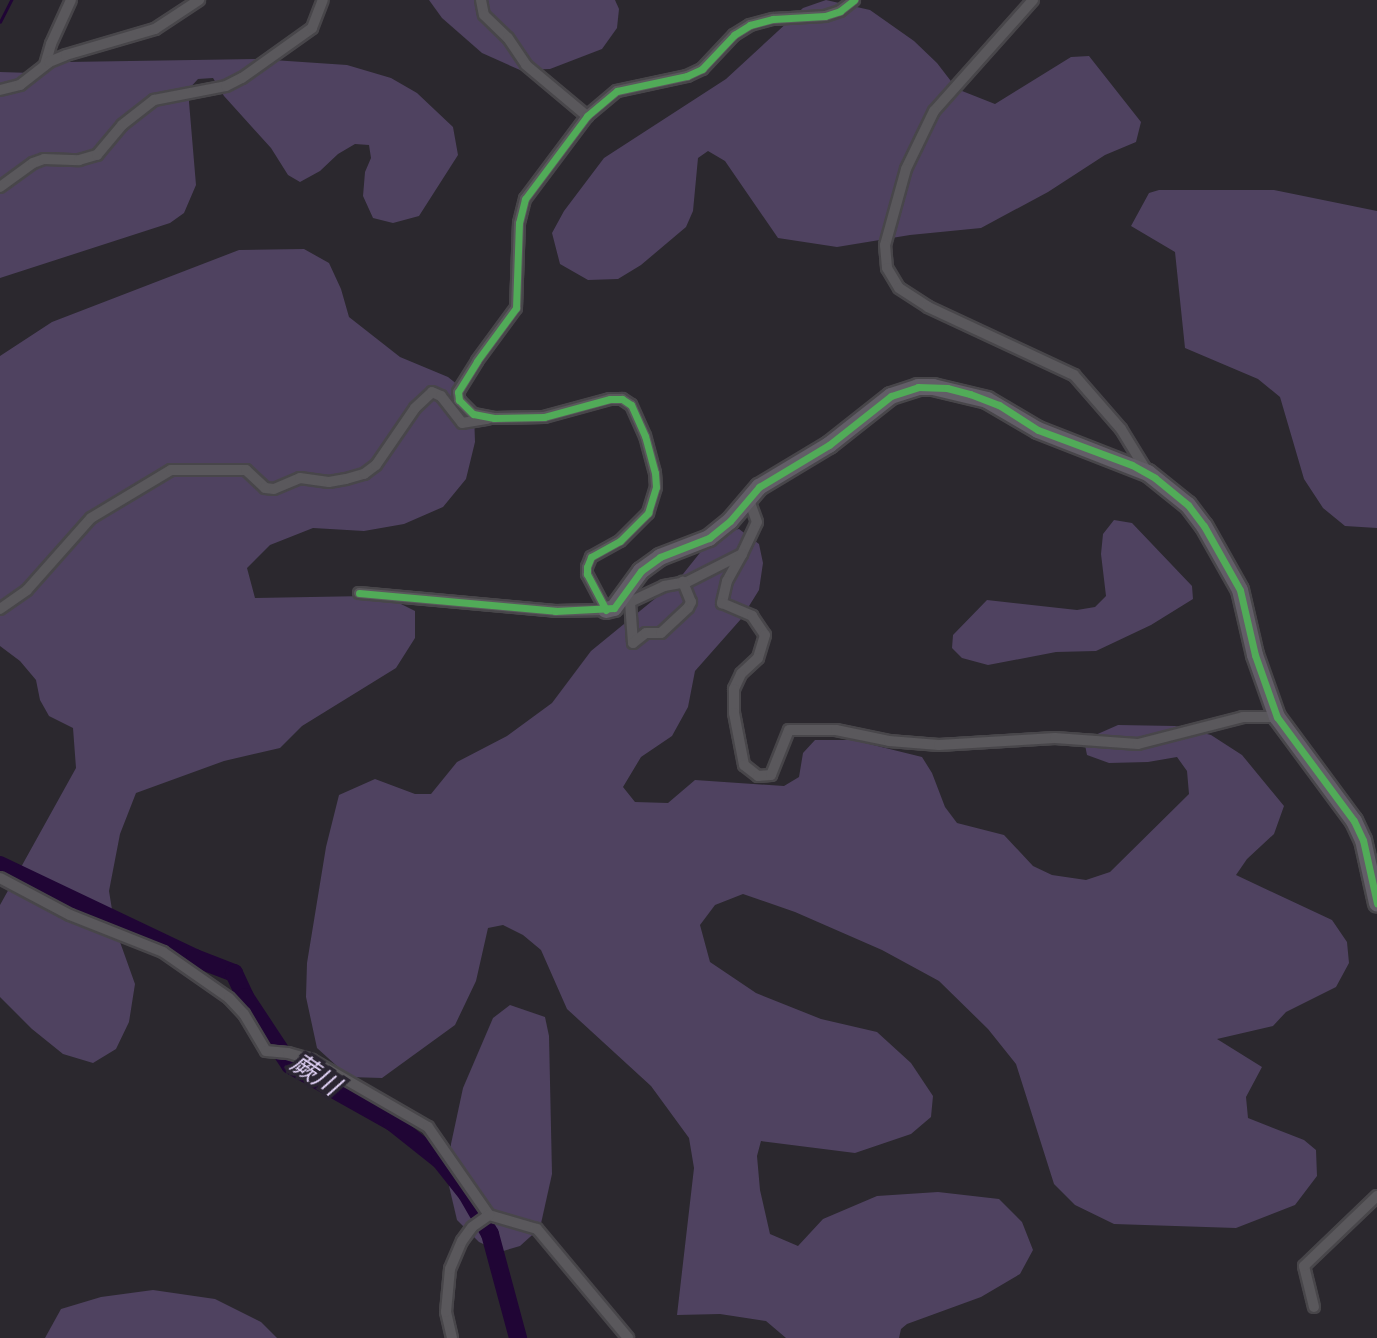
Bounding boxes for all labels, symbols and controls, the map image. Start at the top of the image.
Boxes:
water label: 蕨川 [285,1048,345,1102]

